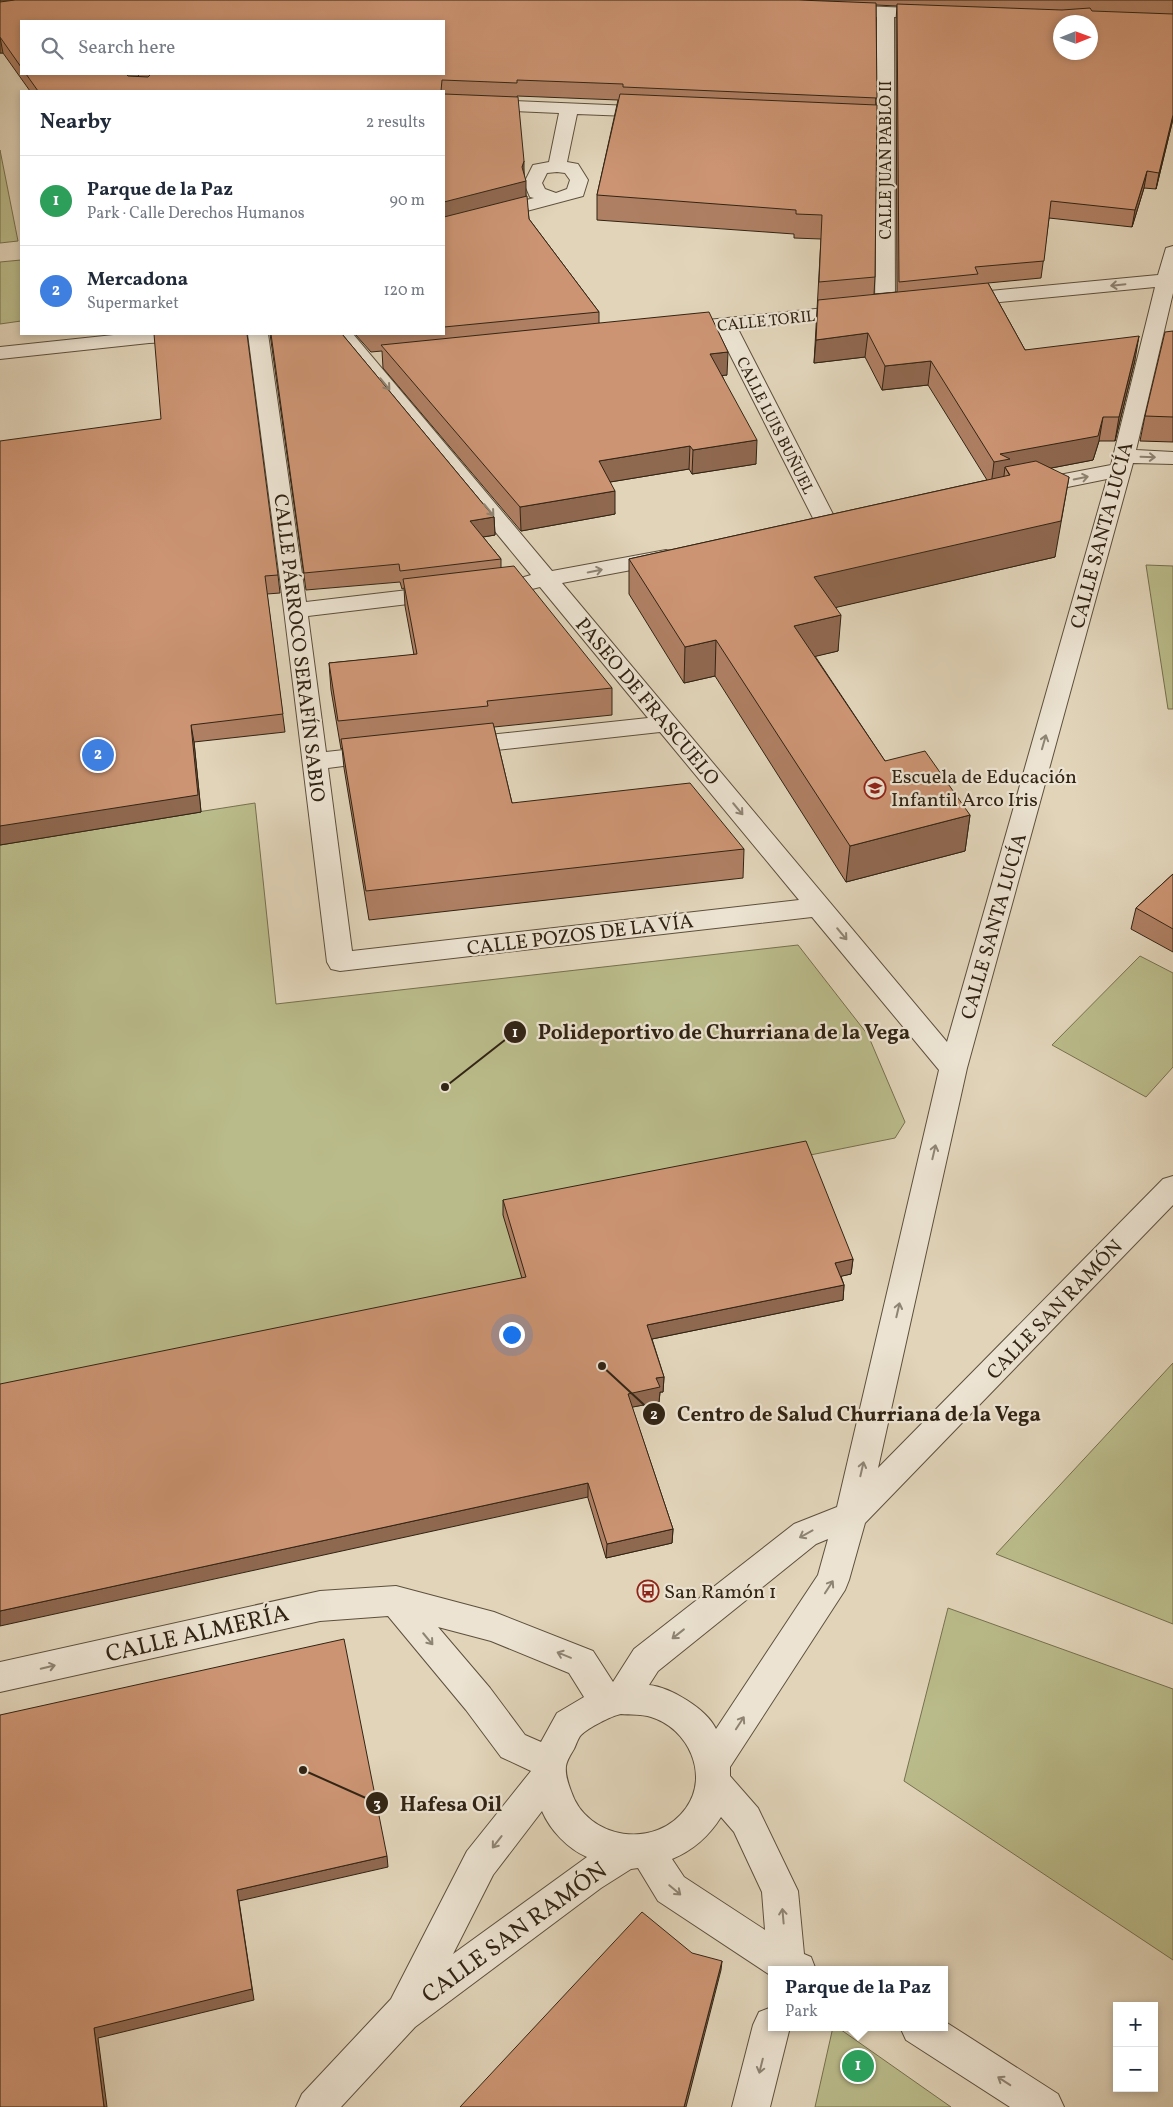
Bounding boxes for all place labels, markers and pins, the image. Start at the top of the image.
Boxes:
pin: 2 [82,736,114,774]
place label: Escuela de Educación Infantil Arco Iris [891,764,1077,815]
school or university icon: Escuela de Educación Infantil Arco Iris [863,776,887,800]
callout: Polideportivo de Churriana de la Vega [502,1014,921,1050]
callout: Centro de Salud Churriana de la Vega [642,1396,1051,1432]
bus stop icon: San Ramón 1 [636,1579,660,1603]
place label: San Ramón 1 [664,1579,777,1607]
callout: Hafesa Oil [365,1785,512,1821]
pin: 1 [842,2047,874,2085]

